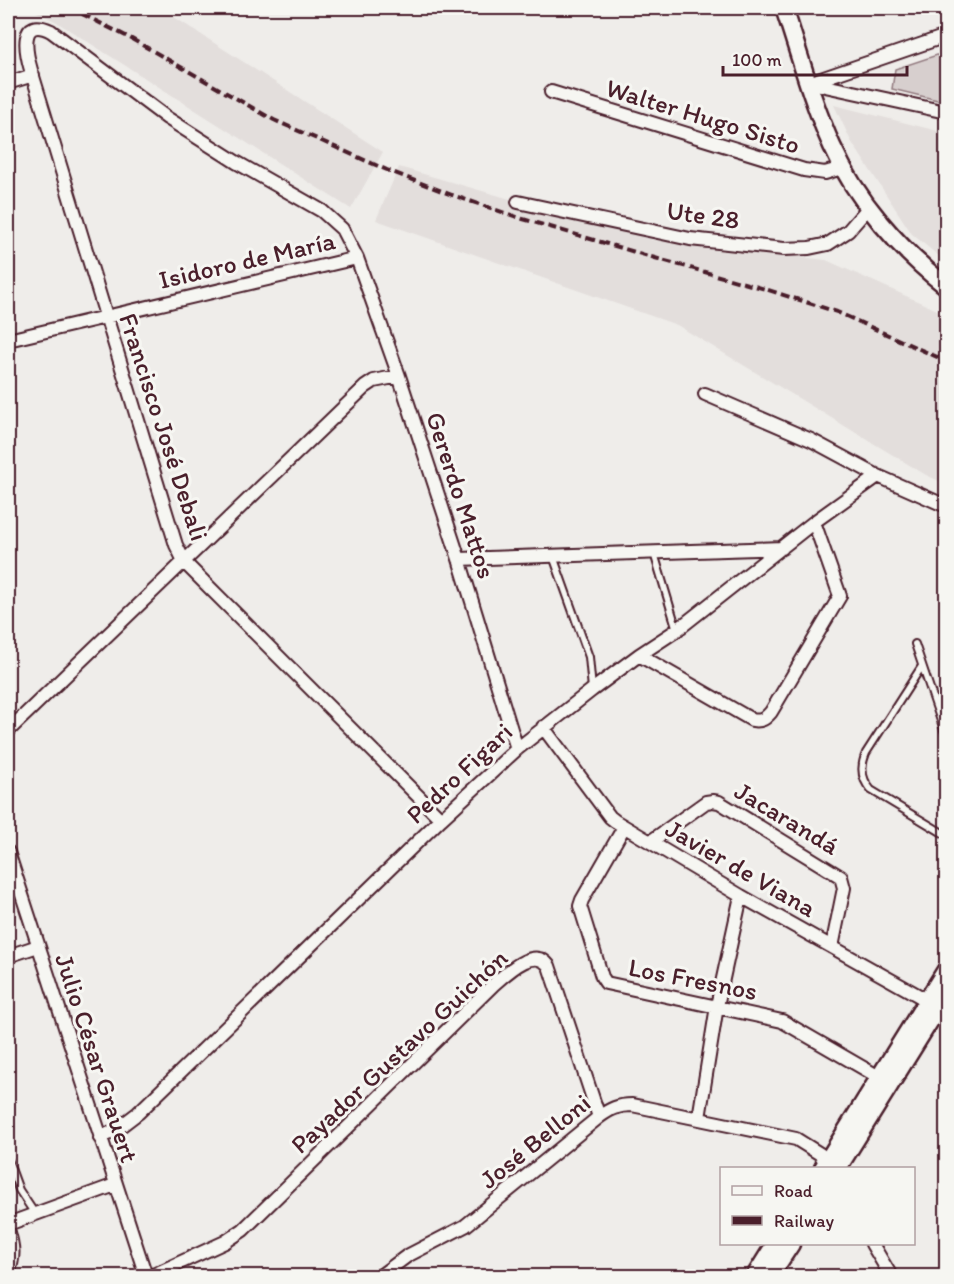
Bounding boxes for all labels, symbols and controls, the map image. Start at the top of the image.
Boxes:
scale bar [723,39,908,77]
text: 100 m [732,49,782,71]
street label: Walter Hugo Sisto [602,71,804,161]
street label: Ute 28 [665,194,741,236]
street label: Isidoro de María [156,224,339,296]
street label: Francisco José Debali [112,309,216,545]
street label: Gererdo Mattos [419,408,503,582]
street label: Pedro Figari [399,716,519,830]
street label: Jacarandá [729,774,846,862]
street label: Javier de Viana [660,812,822,924]
street label: Payador Gustavo Guichón [284,942,515,1160]
street label: Julio César Grauert [48,949,146,1167]
street label: Los Fresnos [626,951,760,1007]
street label: José Belloni [473,1087,597,1195]
legend [720,1167,915,1245]
text: Road [774,1180,813,1202]
text: Railway [774,1210,835,1232]

